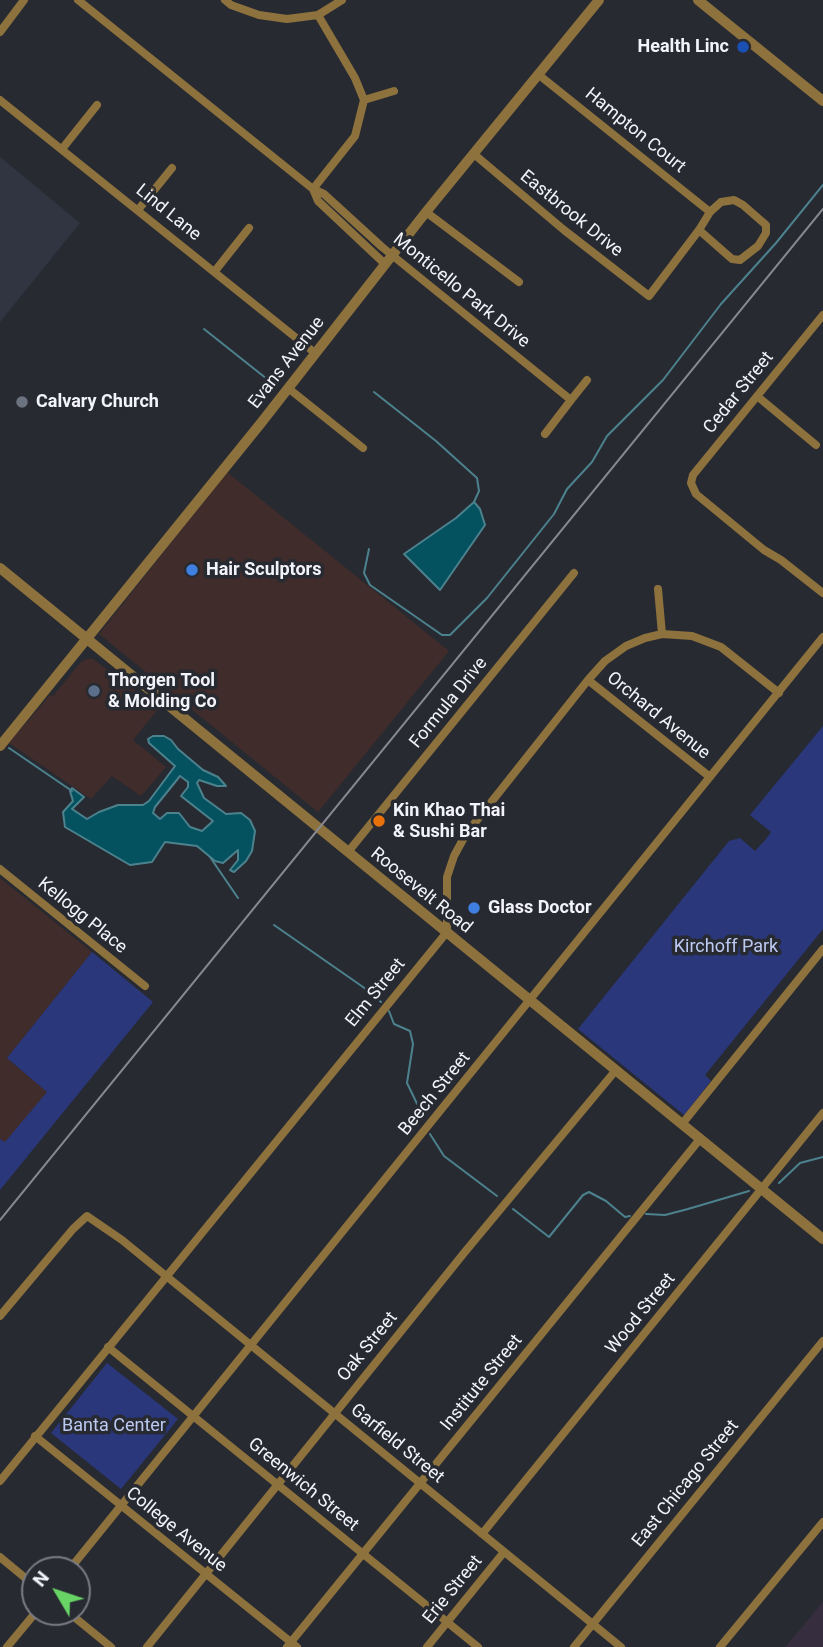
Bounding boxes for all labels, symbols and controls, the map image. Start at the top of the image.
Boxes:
place label: Health Linc [638,36,729,58]
marker: Health Linc [735,39,751,55]
street label: Hampton Court [580,84,690,178]
street label: Eastbrook Drive [515,166,627,262]
street label: Lind Lane [131,180,205,246]
street label: Monticello Park Drive [388,229,534,353]
street label: Evans Avenue [244,313,330,413]
street label: Cedar Street [699,348,779,438]
place label: Calvary Church [36,391,159,413]
marker: Calvary Church [14,394,30,410]
place label: Hair Sculptors [206,559,321,581]
marker: Hair Sculptors [184,562,200,578]
street label: Formula Drive [406,653,492,753]
street label: Orchard Avenue [602,668,714,764]
place label: Thorgen Tool & Molding Co [108,670,217,712]
marker: Thorgen Tool & Molding Co [86,683,102,699]
place label: Kin Khao Thai & Sushi Bar [393,800,505,842]
marker: Kin Khao Thai & Sushi Bar [371,813,387,829]
street label: Roosevelt Road [366,843,476,939]
street label: Kellogg Place [33,873,131,959]
place label: Glass Doctor [488,897,591,919]
marker: Glass Doctor [466,900,482,916]
park label: Kirchoff Park [674,936,778,958]
street label: Elm Street [342,954,410,1032]
street label: Beech Street [395,1048,475,1140]
street label: Wood Street [602,1269,680,1359]
street label: Oak Street [333,1308,403,1386]
street label: Institute Street [437,1331,527,1435]
street label: Garfield Street [346,1400,448,1488]
park label: Banta Center [62,1415,166,1437]
street label: East Chicago Street [628,1416,744,1552]
street label: Greenwich Street [243,1434,363,1536]
street label: College Avenue [121,1483,231,1577]
street label: Erie Street [419,1551,487,1629]
north arrow [21,1556,91,1626]
text: N [28,1566,54,1591]

